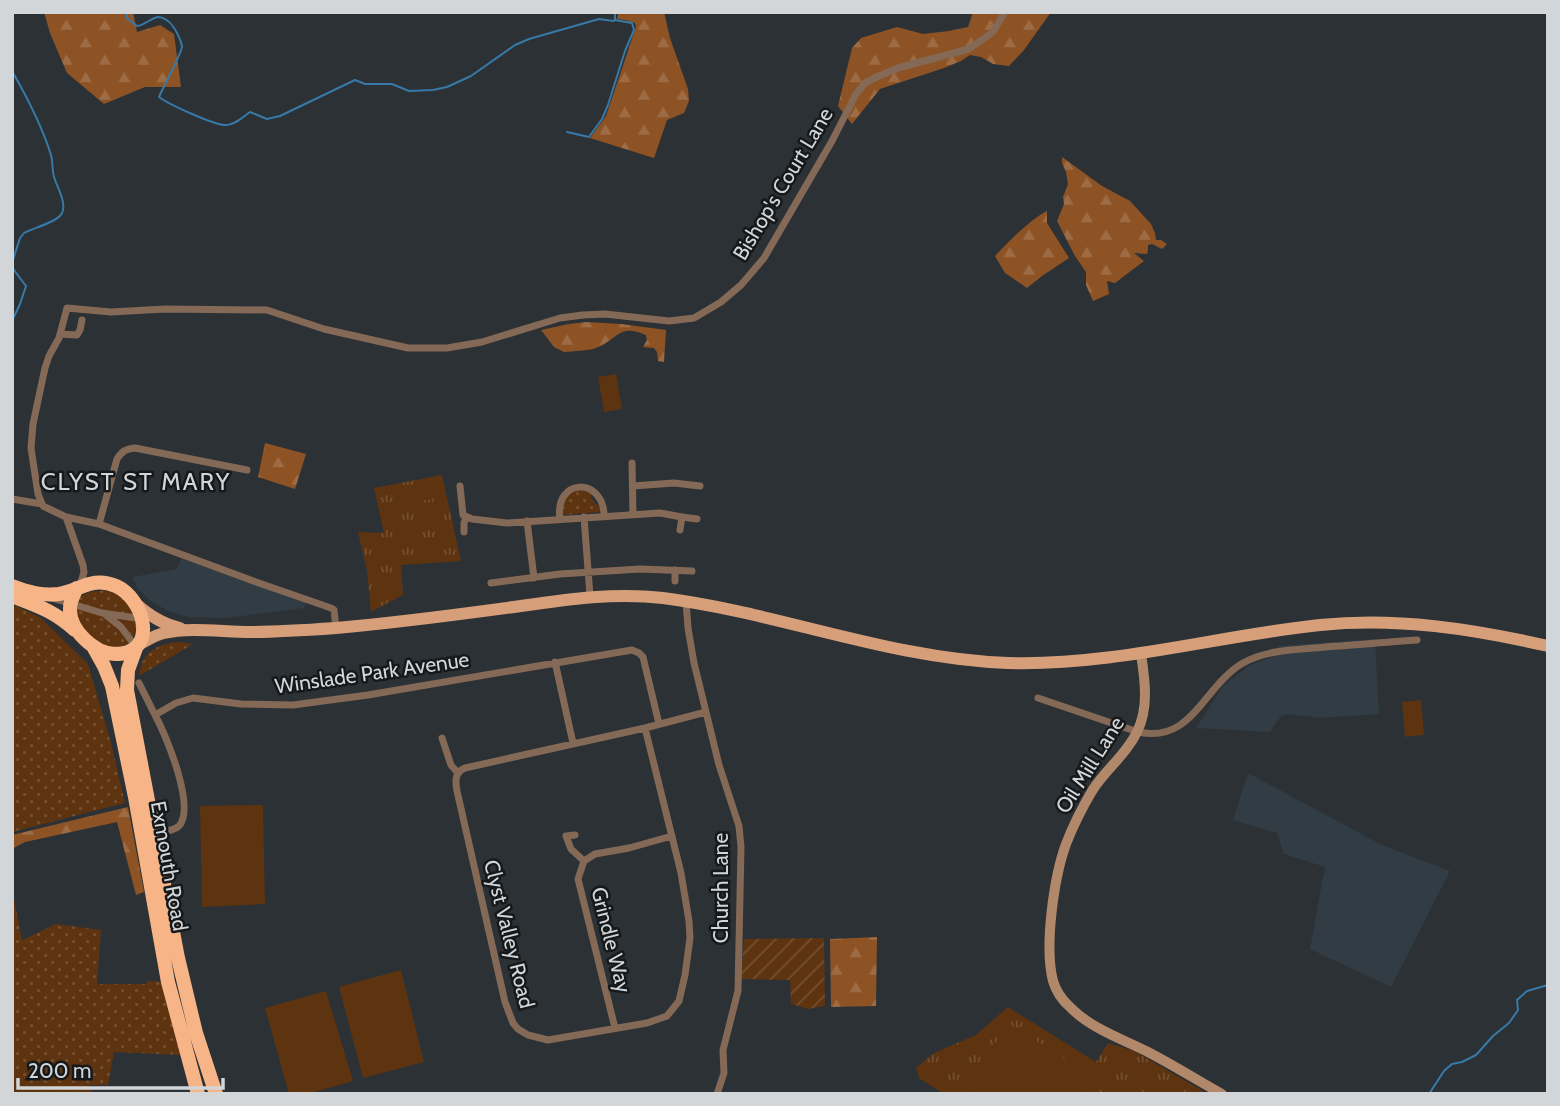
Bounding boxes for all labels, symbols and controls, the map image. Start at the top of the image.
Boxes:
street label: Bishop's Court Lane [727,103,838,264]
district label: CLYST ST MARY [41,467,231,496]
street label: Winslade Park Avenue [273,646,471,699]
street label: Oil Mill Lane [1050,712,1129,818]
street label: Exmouth Road [146,799,193,933]
street label: Church Lane [708,833,733,943]
street label: Clyst Valley Road [479,857,540,1011]
street label: Grindle Way [586,884,637,996]
scale bar [18,1046,222,1090]
text: 200 m [28,1058,91,1083]

